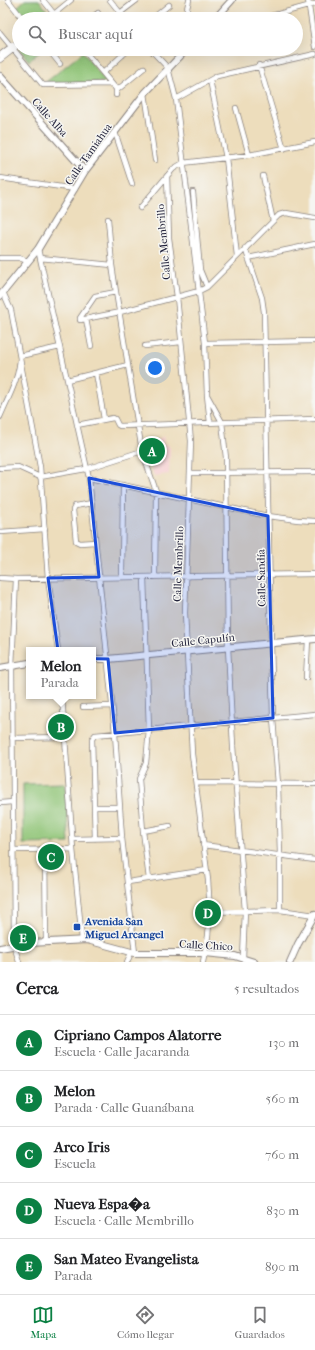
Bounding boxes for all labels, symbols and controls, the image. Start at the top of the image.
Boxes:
search box [12,12,303,56]
icon: search [26,23,48,45]
text: Buscar aquí [58,25,133,43]
street label: Calle Alba [29,95,71,140]
street label: Calle Tamiahua [62,120,115,188]
street label: Calle Membrillo [154,203,173,280]
your location [145,358,165,378]
pin: A [139,436,165,466]
street label: Calle Membrillo [171,525,186,602]
street label: Calle Sandía [254,548,269,607]
street label: Calle Capulín [171,631,236,650]
popup [26,647,96,699]
text: Melon [40,657,82,675]
text: Parada [40,675,79,690]
pin: B [48,712,74,742]
pin: C [38,842,64,872]
pin: D [195,898,221,928]
place label: Avenida San Miguel Arcangel [84,915,165,941]
marker: Avenida San Miguel Arcangel [72,922,82,932]
pin: E [10,923,36,953]
street label: Calle Chico [179,938,233,953]
text: Cerca [16,978,58,998]
text: 5 resultados [234,981,299,996]
text: Cipriano Campos Alatorre [54,1026,221,1044]
text: A [25,1035,33,1050]
text: 130 m [268,1035,299,1050]
text: Escuela · Calle Jacaranda [54,1044,190,1059]
text: Melon [54,1082,95,1100]
text: B [25,1091,33,1106]
text: 560 m [266,1091,299,1106]
text: Parada · Calle Guanábana [54,1100,194,1115]
text: Arco Iris [54,1138,110,1156]
text: C [25,1147,33,1162]
text: 760 m [265,1147,299,1162]
text: Escuela [54,1156,96,1171]
text: Nueva Espa�a [54,1195,150,1213]
text: D [24,1203,34,1218]
text: 830 m [266,1203,299,1218]
text: Escuela · Calle Membrillo [54,1213,194,1228]
text: San Mateo Evangelista [54,1250,199,1268]
text: E [25,1259,33,1274]
text: 890 m [265,1259,299,1274]
text: Parada [54,1268,92,1283]
tab: Mapa [30,1304,56,1341]
tab: Cómo llegar [117,1304,174,1341]
tab: Guardados [234,1304,285,1341]

